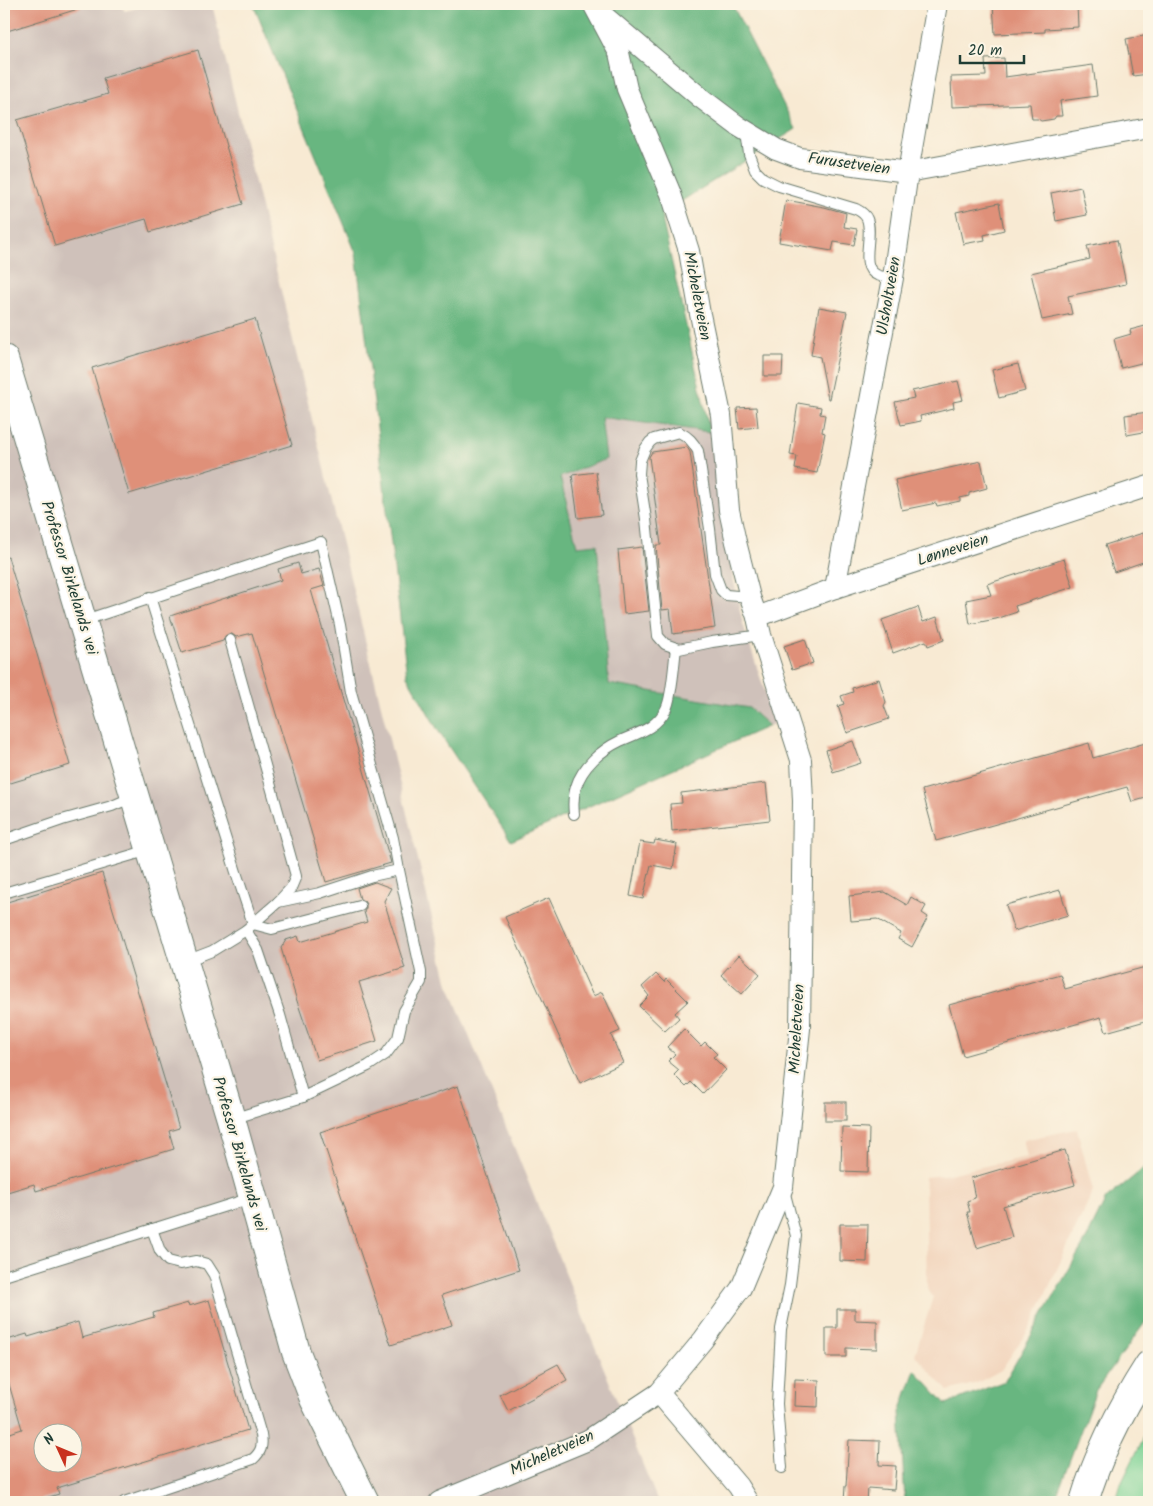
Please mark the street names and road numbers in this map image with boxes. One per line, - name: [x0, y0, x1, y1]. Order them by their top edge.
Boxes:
- street label: Furusetveien: [806, 146, 892, 182]
- street label: Micheletveien: [676, 249, 718, 343]
- street label: Ulsholtveien: [870, 255, 908, 337]
- street label: Professor Birkelands vei: [34, 498, 105, 659]
- street label: Lønneveien: [914, 527, 992, 573]
- street label: Micheletveien: [782, 983, 812, 1075]
- street label: Professor Birkelands vei: [205, 1074, 273, 1235]
- street label: Micheletveien: [506, 1423, 598, 1483]

